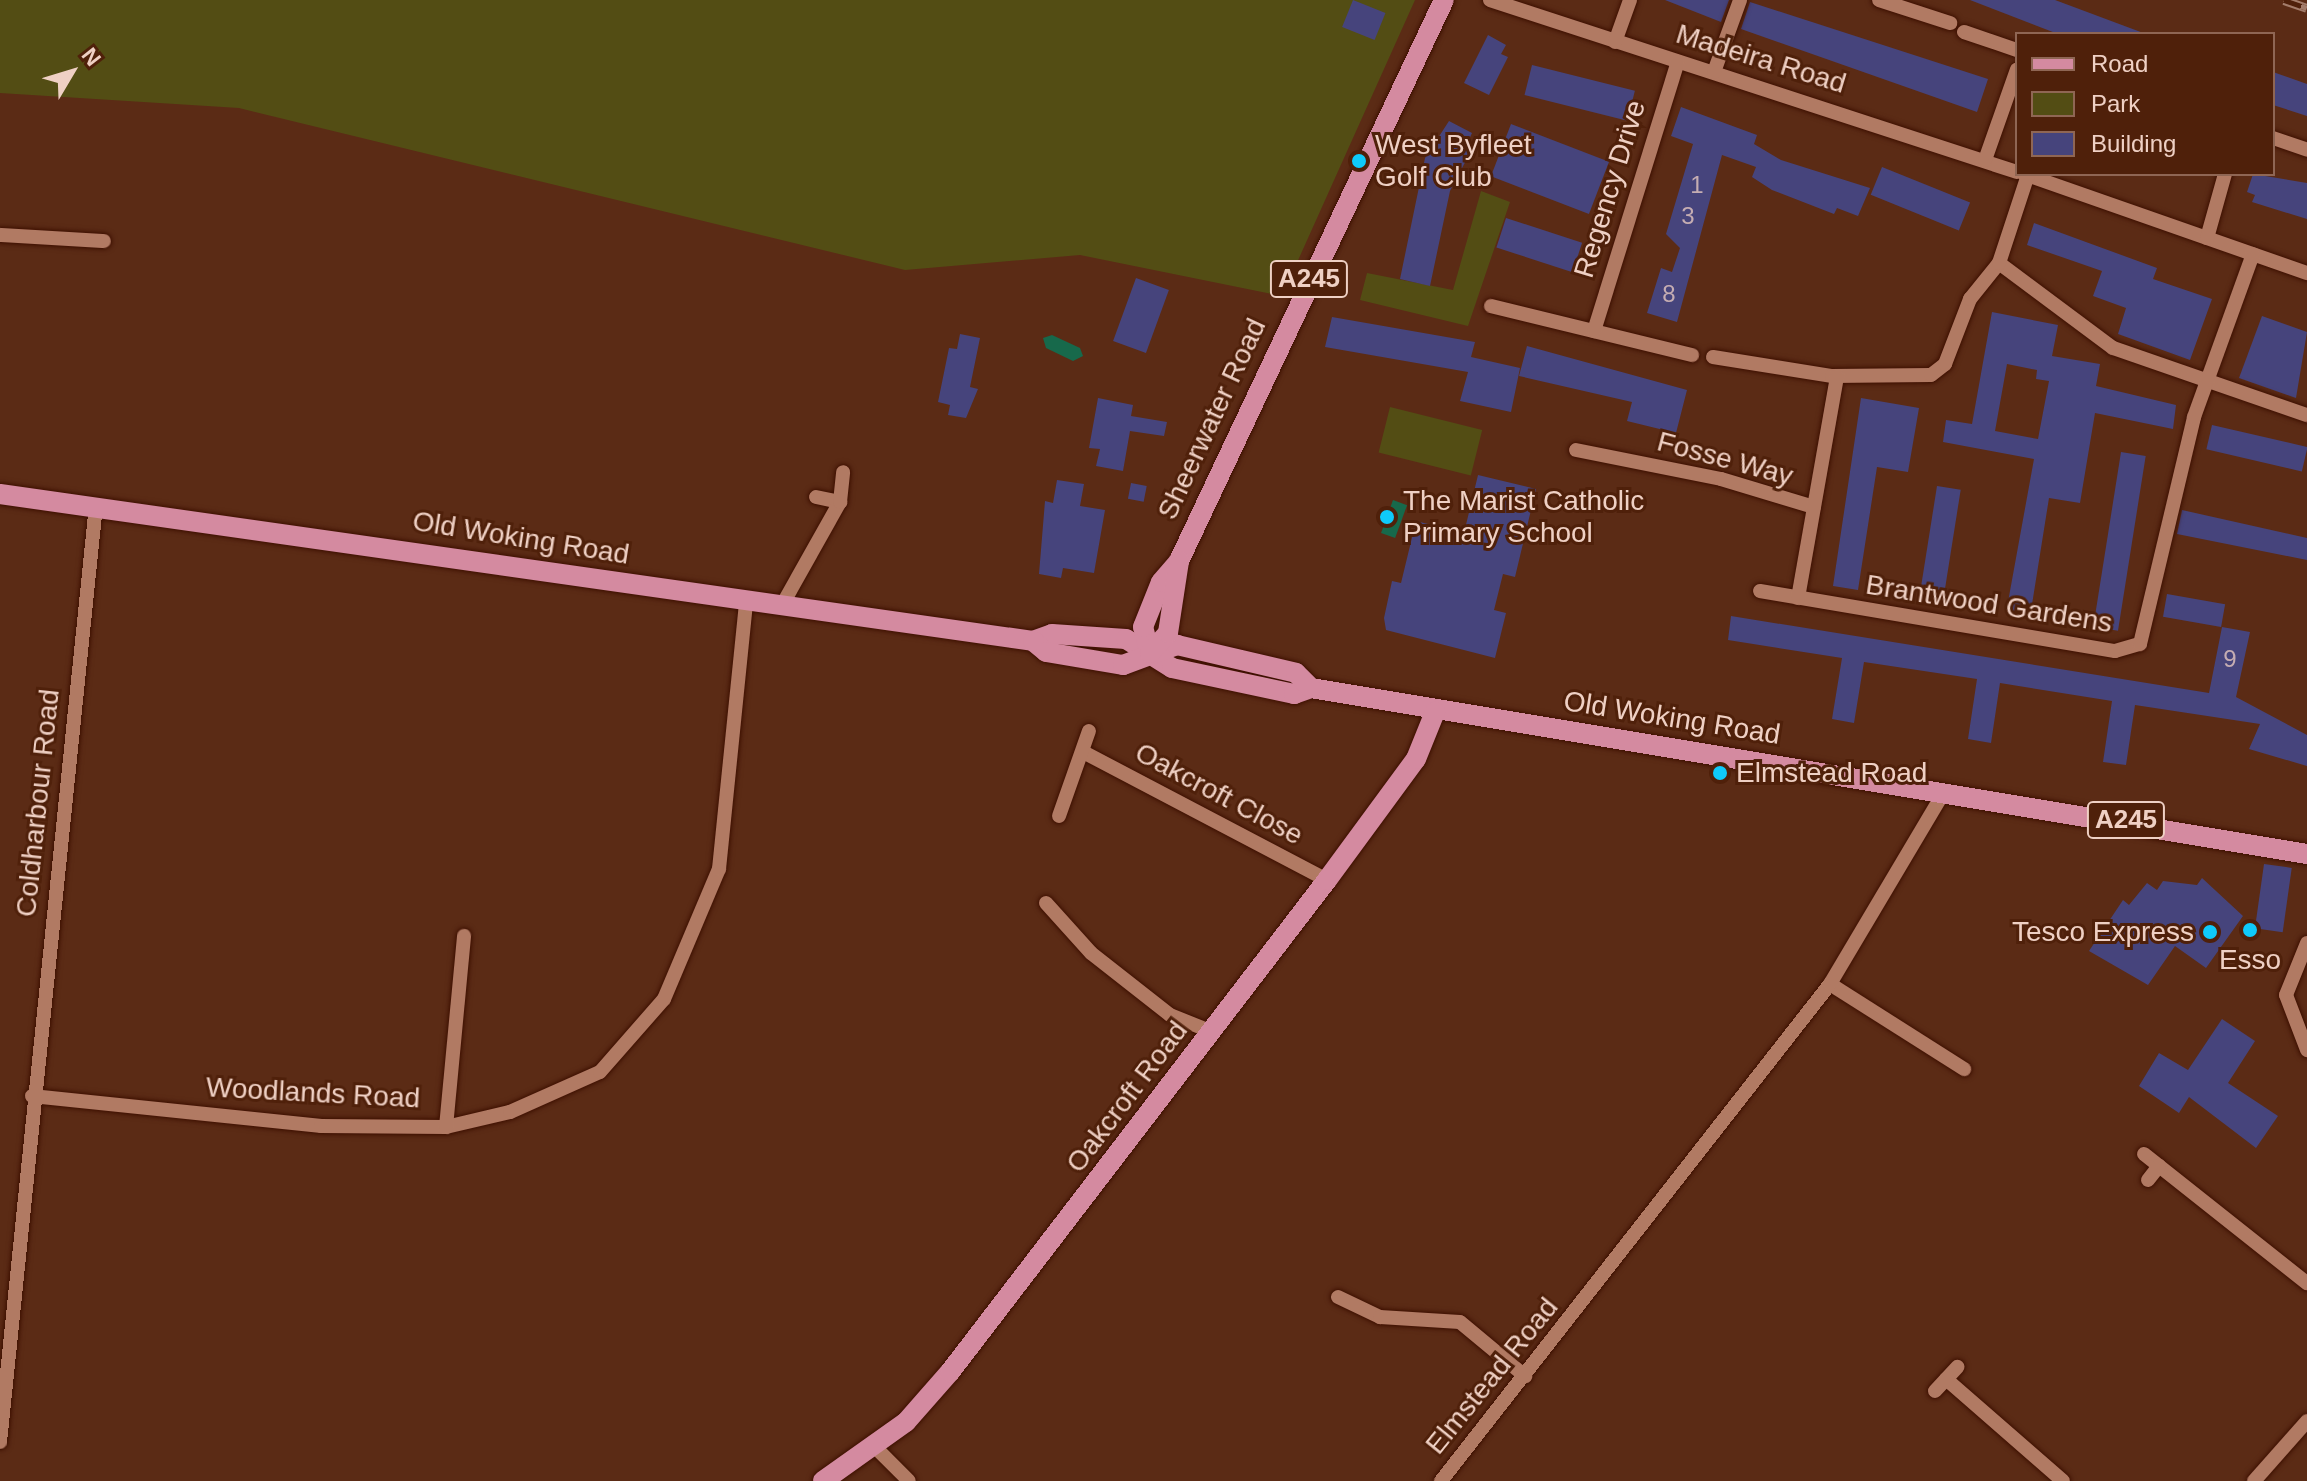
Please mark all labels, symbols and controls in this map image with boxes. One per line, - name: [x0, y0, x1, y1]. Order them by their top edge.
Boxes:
- street label: Madeira Road: [1672, 17, 1850, 101]
- north arrow: [32, 32, 112, 112]
- legend: [2015, 32, 2275, 176]
- text: N: [77, 43, 106, 71]
- text: Road: [2091, 50, 2148, 77]
- text: Park: [2091, 90, 2140, 117]
- street label: Regency Drive: [1567, 96, 1653, 282]
- place label: West Byfleet Golf Club: [1375, 128, 1532, 194]
- text: Building: [2091, 130, 2176, 157]
- marker: West Byfleet Golf Club: [1350, 152, 1368, 170]
- house number: 1: [1690, 171, 1704, 199]
- house number: 3: [1681, 202, 1695, 230]
- road number: A245: [1269, 257, 1349, 301]
- house number: 8: [1662, 280, 1676, 308]
- street label: Sheerwater Road: [1151, 313, 1273, 525]
- street label: Fosse Way: [1654, 425, 1796, 493]
- place label: The Marist Catholic Primary School: [1403, 484, 1644, 550]
- street label: Old Woking Road: [410, 504, 632, 572]
- marker: The Marist Catholic Primary School: [1378, 508, 1396, 526]
- street label: Brantwood Gardens: [1863, 568, 2115, 640]
- house number: 9: [2223, 645, 2237, 673]
- street label: Old Woking Road: [1561, 684, 1783, 752]
- street label: Coldharbour Road: [9, 687, 67, 919]
- street label: Oakcroft Close: [1129, 736, 1309, 852]
- place label: Elmstead Road: [1736, 756, 1927, 790]
- marker: Elmstead Road: [1711, 764, 1729, 782]
- road number: A245: [2086, 798, 2166, 842]
- place label: Tesco Express: [2012, 915, 2194, 949]
- marker: Esso: [2241, 921, 2259, 939]
- marker: Tesco Express: [2201, 923, 2219, 941]
- place label: Esso: [2219, 943, 2281, 977]
- street label: Oakcroft Road: [1059, 1015, 1195, 1179]
- street label: Woodlands Road: [205, 1071, 421, 1115]
- street label: Elmstead Road: [1419, 1291, 1565, 1461]

